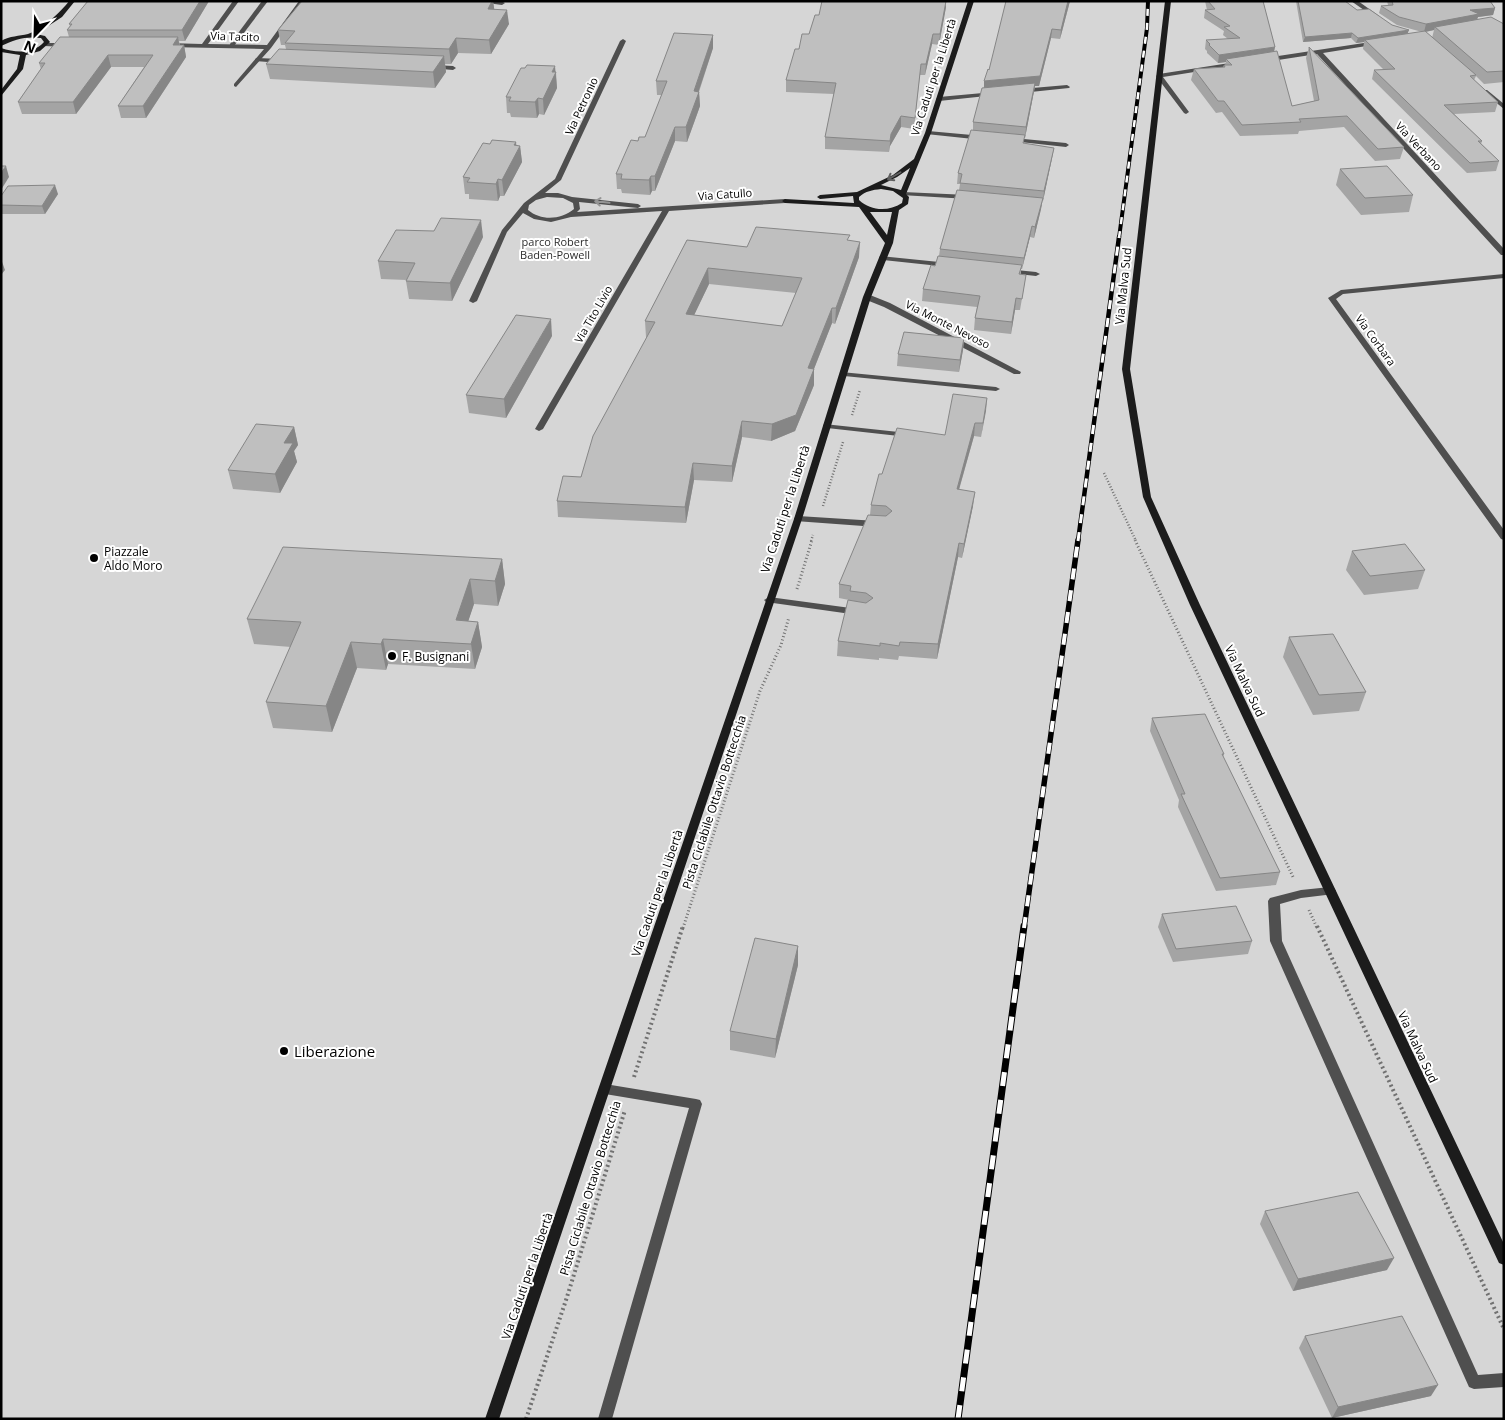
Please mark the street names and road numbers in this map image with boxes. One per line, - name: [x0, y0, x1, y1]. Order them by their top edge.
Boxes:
- street label: Via Caduti per la Libertà: [907, 17, 959, 137]
- street label: Via Tacito: [210, 28, 260, 44]
- street label: Via Petronio: [561, 74, 601, 137]
- street label: Via Verbano: [1392, 118, 1446, 174]
- street label: Via Catullo: [697, 185, 753, 203]
- street label: Via Malva Sud: [1110, 247, 1136, 325]
- street label: Via Tito Livio: [571, 282, 616, 345]
- street label: Via Monte Nevoso: [903, 296, 993, 352]
- street label: Via Corbara: [1352, 311, 1400, 369]
- street label: Via Caduti per la Libertà: [756, 443, 814, 575]
- street label: Via Malva Sud: [1221, 642, 1269, 720]
- street label: Pista Ciclabile Ottavio Bottecchia: [678, 713, 750, 891]
- street label: Via Caduti per la Libertà: [627, 827, 687, 959]
- street label: Via Malva Sud: [1394, 1008, 1442, 1086]
- street label: Pista Ciclabile Ottavio Bottecchia: [555, 1098, 625, 1278]
- street label: Via Caduti per la Libertà: [497, 1210, 557, 1342]

